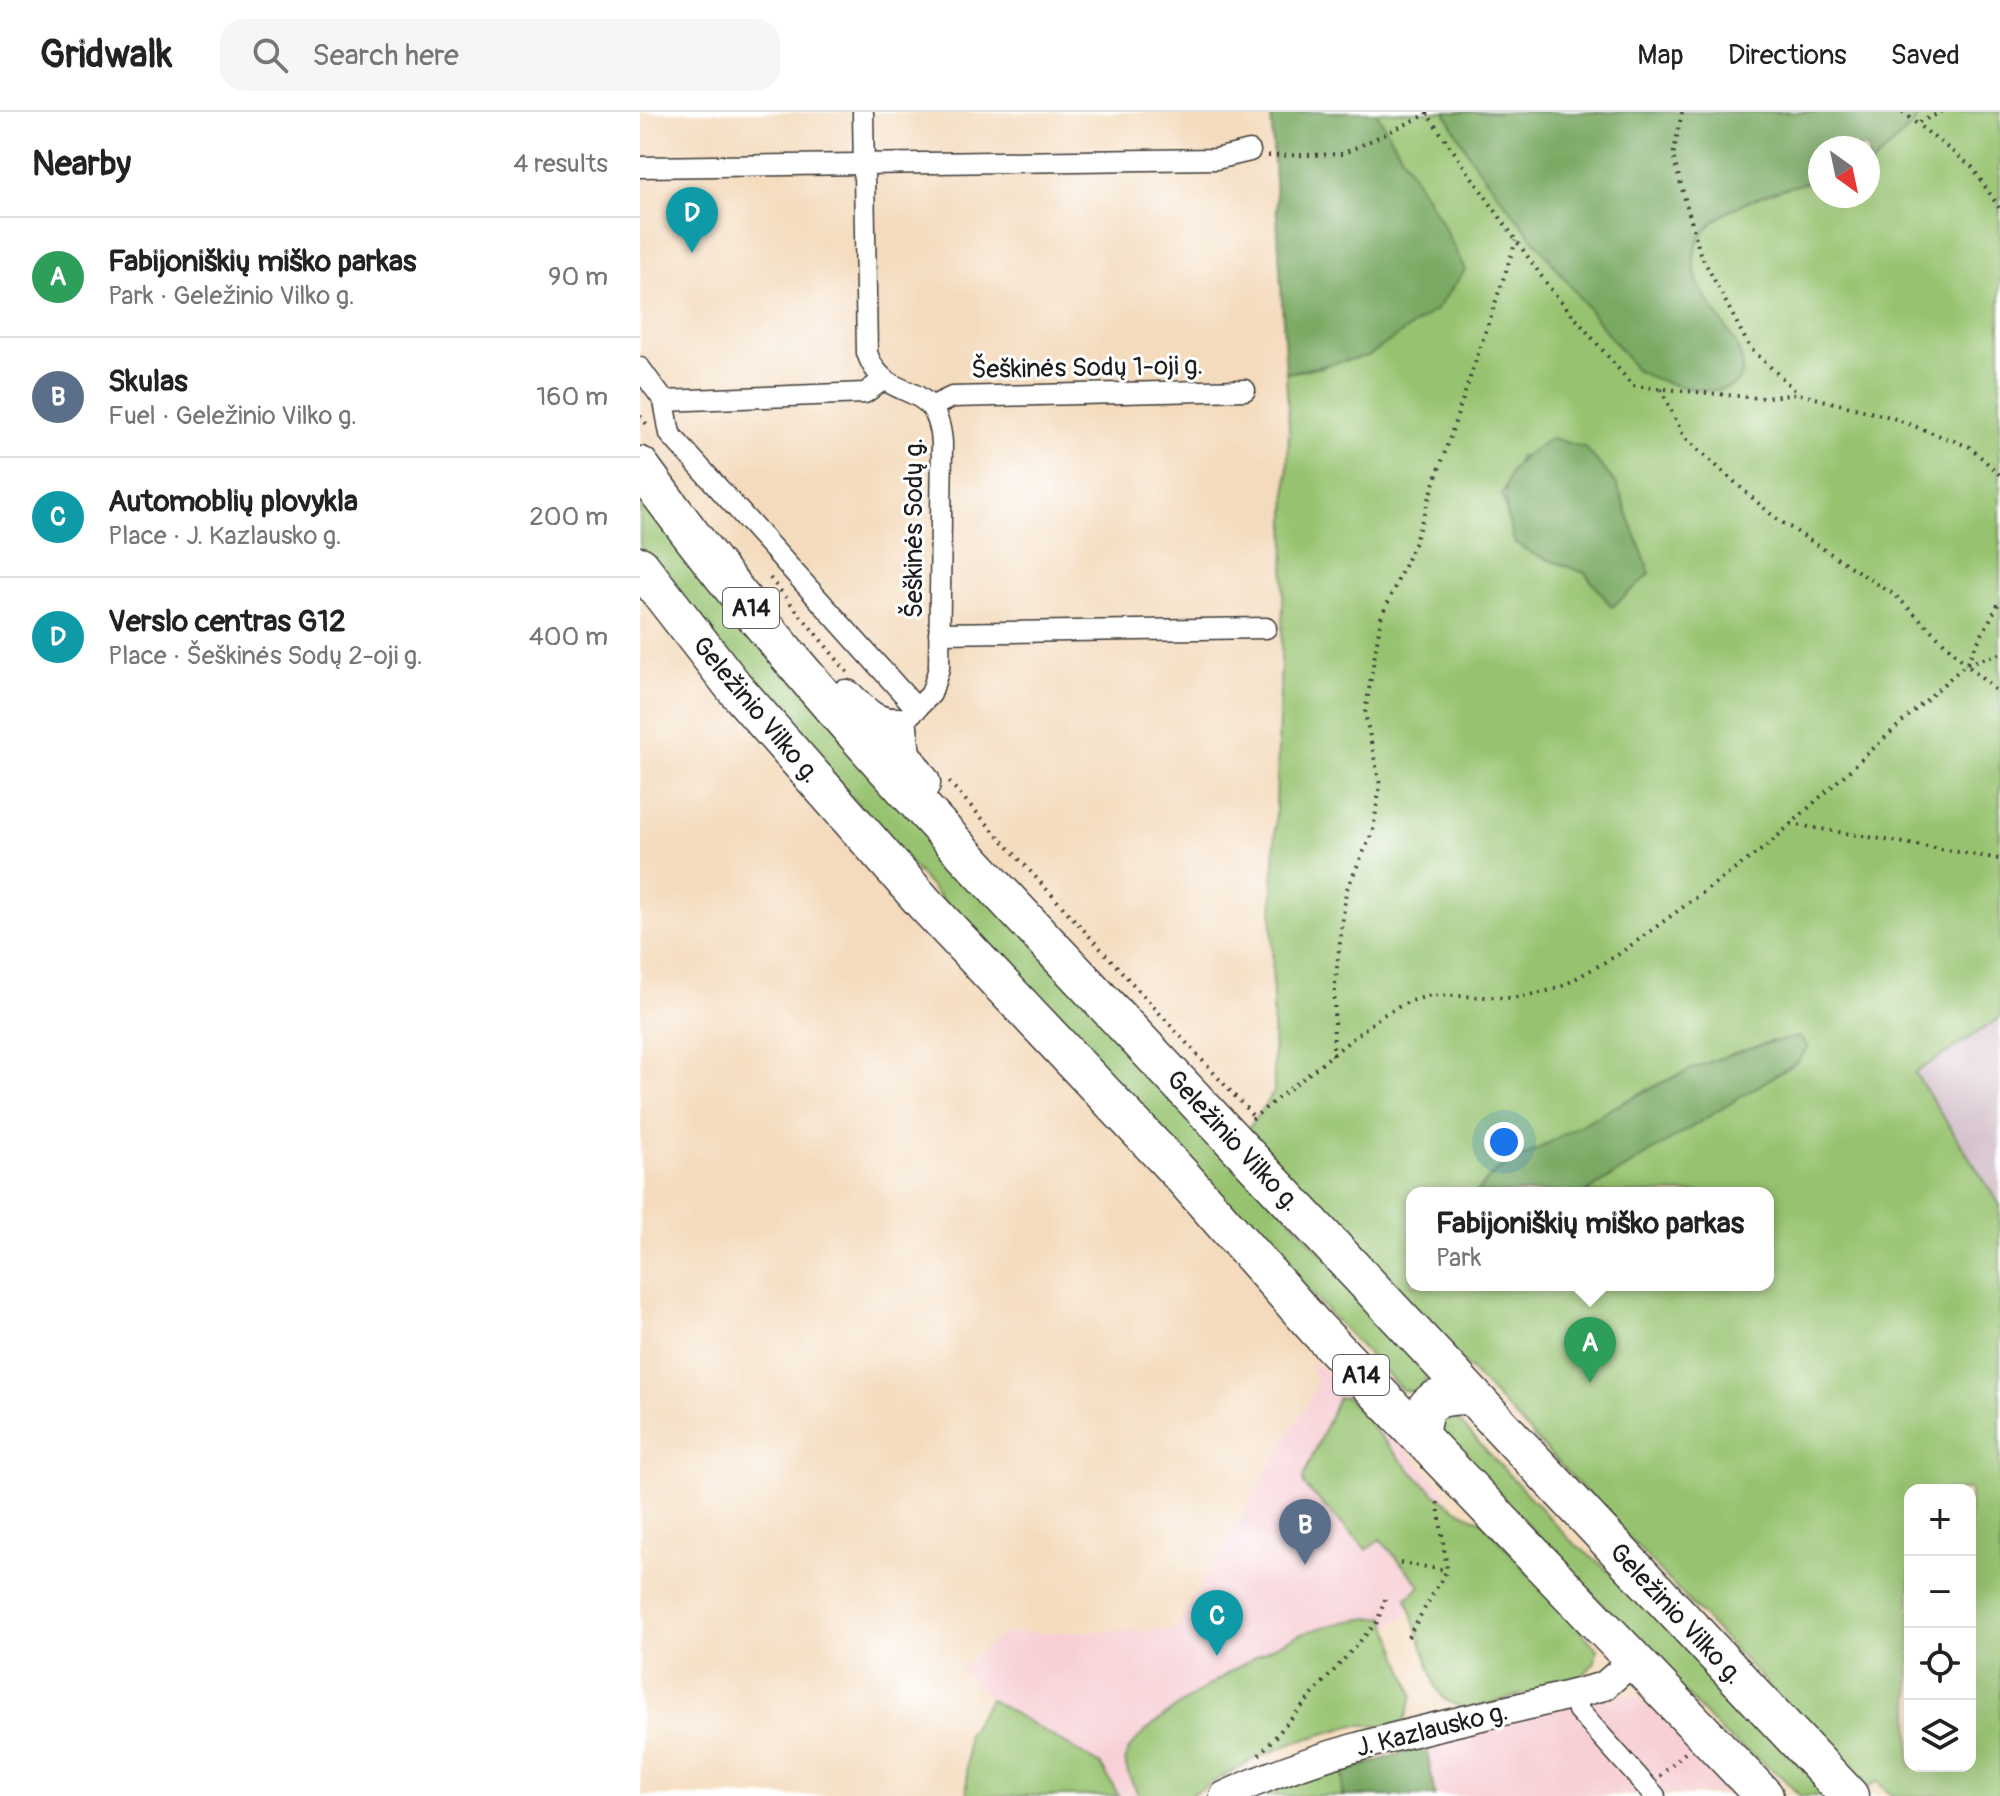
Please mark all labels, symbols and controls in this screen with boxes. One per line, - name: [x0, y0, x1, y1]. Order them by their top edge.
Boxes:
- search box: [220, 19, 780, 91]
- text: Gridwalk: [40, 31, 172, 79]
- icon: search: [248, 33, 292, 77]
- text: Search here: [312, 37, 459, 74]
- text: Map: [1637, 38, 1684, 73]
- text: Directions: [1728, 38, 1847, 73]
- text: Saved: [1891, 38, 1960, 73]
- north arrow: [1808, 136, 1880, 208]
- text: Nearby: [32, 143, 131, 186]
- text: 4 results: [513, 148, 608, 180]
- pin: D: [666, 187, 718, 253]
- text: Fabijoniškių miško parkas: [108, 243, 416, 280]
- text: A: [50, 261, 66, 293]
- text: 90 m: [548, 261, 608, 293]
- text: Park · Geležinio Vilko g.: [108, 280, 355, 312]
- street label: Šeškinės Sodų 1-oji g.: [971, 349, 1203, 386]
- text: Skulas: [108, 363, 188, 400]
- text: B: [51, 381, 65, 413]
- text: 160 m: [536, 381, 608, 413]
- text: Fuel · Geležinio Vilko g.: [108, 400, 357, 432]
- street label: Šeškinės Sodų g.: [897, 438, 930, 618]
- text: Automoblių plovykla: [108, 483, 358, 520]
- text: C: [50, 501, 66, 533]
- text: 200 m: [529, 501, 608, 533]
- text: Place · J. Kazlausko g.: [108, 520, 342, 552]
- road number: A14: [723, 588, 779, 628]
- text: Verslo centras G12: [108, 603, 346, 640]
- text: D: [50, 621, 66, 653]
- text: 400 m: [529, 621, 608, 653]
- street label: Geležinio Vilko g.: [685, 630, 827, 790]
- text: Place · Šeškinės Sodų 2-oji g.: [108, 640, 423, 672]
- street label: Geležinio Vilko g.: [1159, 1064, 1307, 1218]
- your location: [1484, 1122, 1524, 1162]
- popup: [1406, 1187, 1774, 1291]
- text: Fabijoniškių miško parkas: [1436, 1205, 1744, 1242]
- text: Park: [1436, 1242, 1481, 1274]
- pin: A: [1564, 1317, 1616, 1383]
- road number: A14: [1333, 1355, 1389, 1395]
- map controls: [1904, 1484, 1976, 1772]
- button: +: [1904, 1484, 1976, 1556]
- pin: B: [1279, 1499, 1331, 1565]
- street label: Geležinio Vilko g.: [1602, 1537, 1750, 1691]
- button: −: [1904, 1556, 1976, 1628]
- pin: C: [1191, 1590, 1243, 1656]
- button: locate: [1904, 1628, 1976, 1700]
- street label: J. Kazlausko g.: [1353, 1696, 1511, 1764]
- button: layers: [1904, 1700, 1976, 1772]

